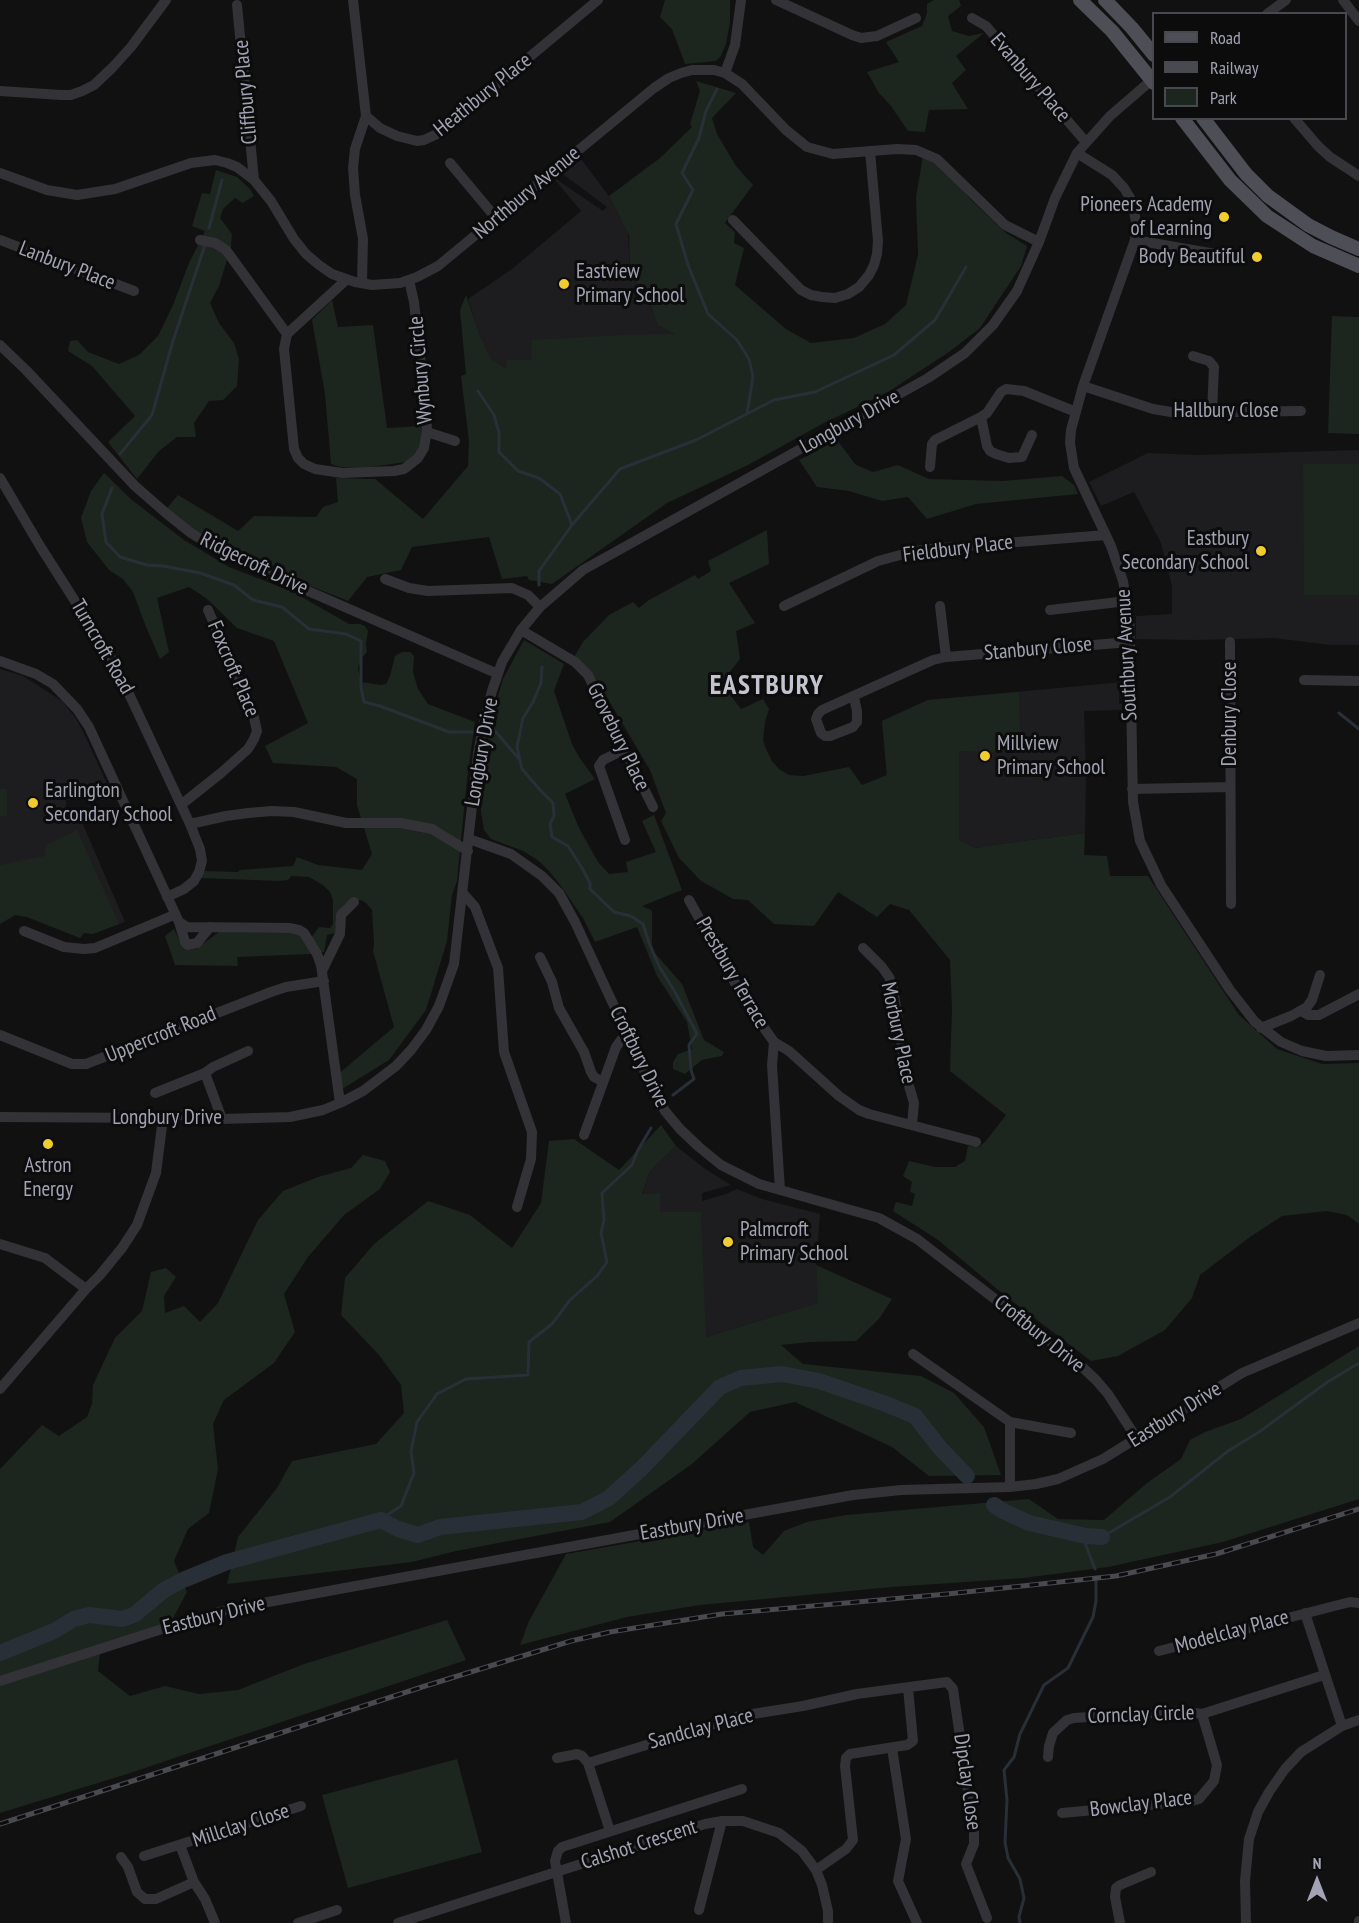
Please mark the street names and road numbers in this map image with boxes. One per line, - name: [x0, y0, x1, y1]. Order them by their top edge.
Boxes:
- street label: Evanbury Place: [985, 28, 1075, 128]
- street label: Cliffbury Place: [229, 39, 263, 145]
- street label: Heathbury Place: [429, 48, 537, 142]
- street label: Northbury Avenue: [469, 141, 585, 245]
- street label: Lanbury Place: [15, 236, 119, 296]
- street label: Wynbury Circle: [404, 315, 438, 425]
- street label: Longbury Drive: [796, 384, 904, 460]
- street label: Hallbury Close: [1173, 398, 1279, 424]
- street label: Ridgecroft Drive: [196, 527, 312, 601]
- street label: Fieldbury Place: [901, 530, 1015, 568]
- street label: Southbury Avenue: [1111, 589, 1143, 721]
- street label: Turncroft Road: [65, 595, 139, 699]
- street label: Foxcroft Place: [202, 617, 264, 721]
- street label: Stanbury Close: [983, 632, 1093, 666]
- street label: Denbury Close: [1217, 662, 1243, 766]
- street label: Grovebury Place: [581, 679, 655, 795]
- street label: Longbury Drive: [460, 696, 504, 808]
- street label: Prestbury Terrace: [690, 913, 774, 1033]
- street label: Morbury Place: [875, 980, 921, 1086]
- street label: Uppercroft Road: [102, 1001, 220, 1069]
- street label: Croftbury Drive: [604, 1002, 674, 1112]
- street label: Longbury Drive: [112, 1105, 222, 1131]
- street label: Croftbury Drive: [989, 1290, 1089, 1378]
- street label: Eastbury Drive: [1124, 1377, 1226, 1453]
- street label: Eastbury Drive: [638, 1503, 746, 1547]
- street label: Eastbury Drive: [160, 1591, 268, 1641]
- street label: Modelclay Place: [1172, 1605, 1292, 1659]
- street label: Cornclay Circle: [1087, 1701, 1195, 1729]
- street label: Sandclay Place: [646, 1703, 756, 1755]
- street label: Dipclay Close: [948, 1732, 986, 1832]
- street label: Bowclay Place: [1089, 1785, 1193, 1823]
- street label: Millclay Close: [189, 1799, 293, 1853]
- street label: Calshot Crescent: [578, 1814, 700, 1876]

